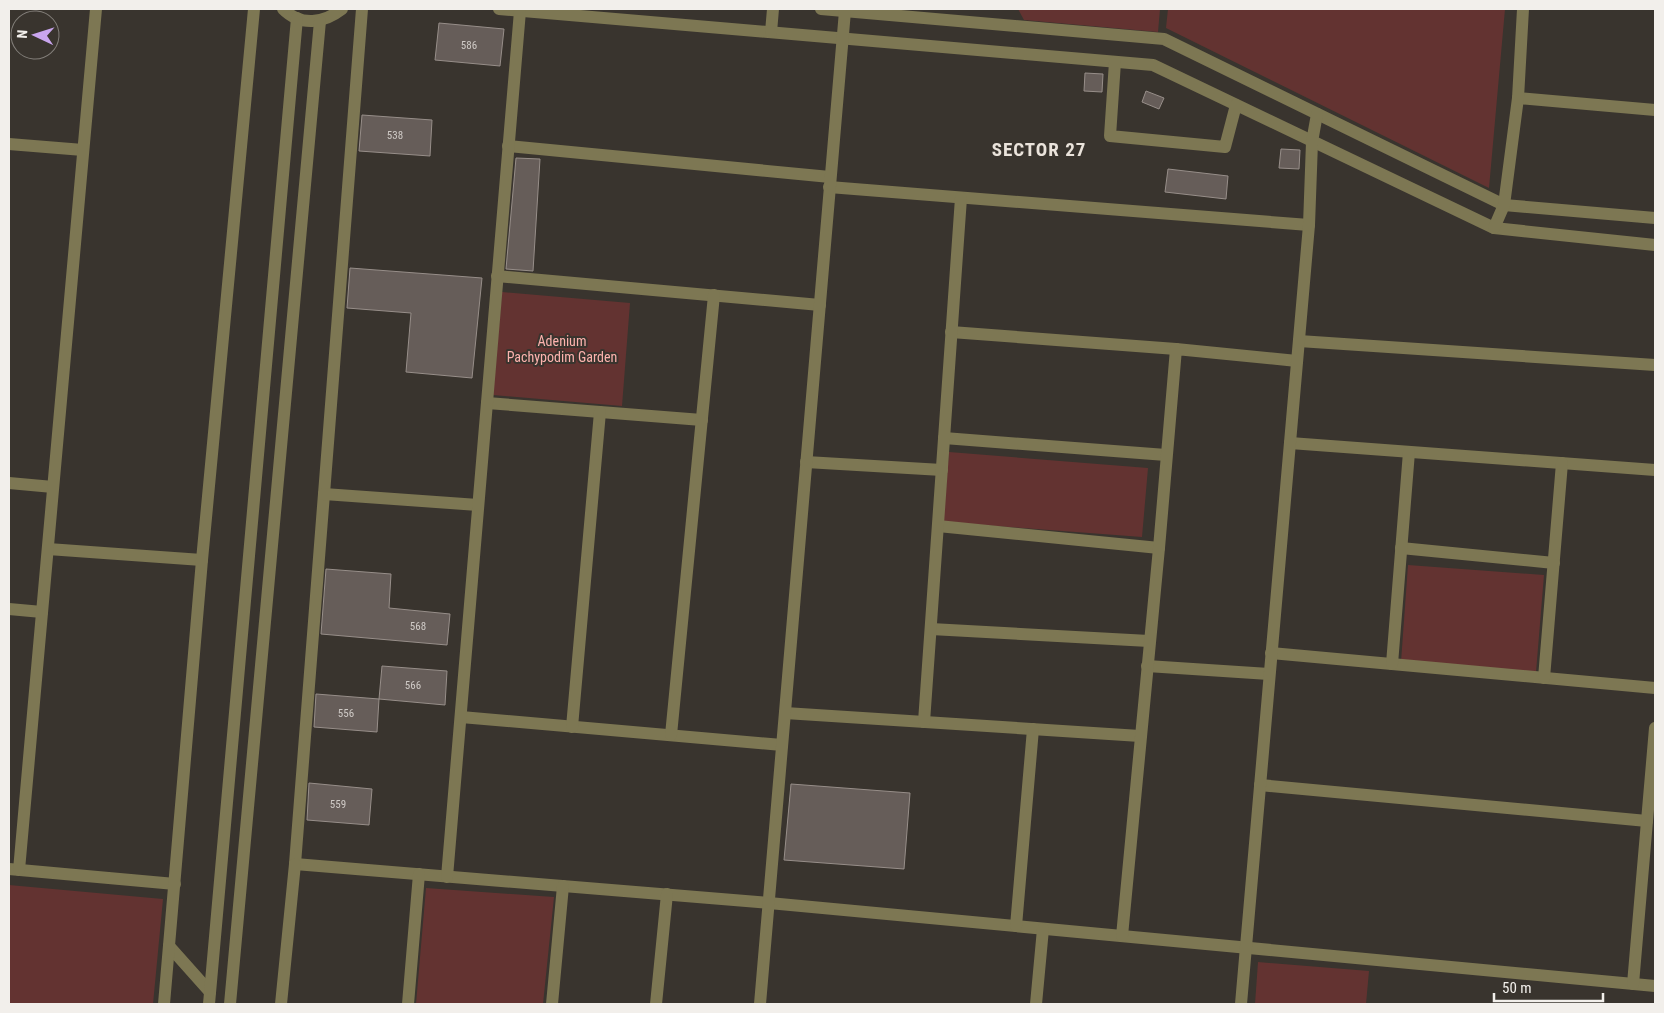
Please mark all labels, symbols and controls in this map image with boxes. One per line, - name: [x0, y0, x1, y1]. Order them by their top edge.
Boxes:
- north arrow: [10, 10, 60, 60]
- text: N: [14, 29, 30, 39]
- house number: 586: [461, 39, 477, 52]
- house number: 538: [387, 129, 403, 142]
- district label: SECTOR 27: [992, 138, 1086, 161]
- park label: Adenium Pachypodim Garden: [507, 333, 617, 365]
- house number: 568: [410, 620, 426, 633]
- house number: 566: [405, 679, 421, 692]
- house number: 556: [338, 707, 354, 720]
- house number: 559: [330, 798, 346, 811]
- scale bar: [1494, 970, 1603, 1002]
- text: 50 m: [1502, 979, 1532, 997]

